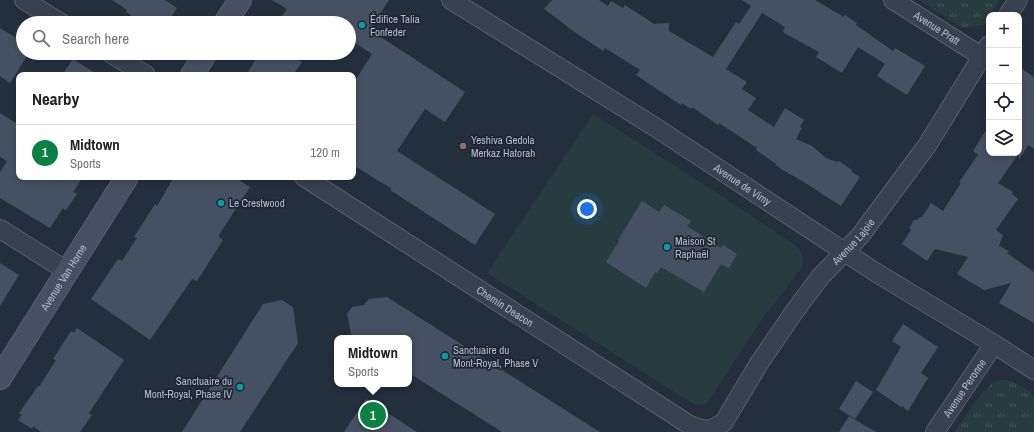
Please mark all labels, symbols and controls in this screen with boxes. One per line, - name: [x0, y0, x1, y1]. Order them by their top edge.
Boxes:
- street label: Avenue Pratt: [910, 7, 963, 48]
- place label: Édifice Talia Fonfeder: [370, 12, 420, 39]
- map controls: [986, 12, 1022, 156]
- button: +: [986, 12, 1022, 48]
- search box: [16, 16, 356, 60]
- marker: Édifice Talia Fonfeder: [357, 20, 367, 30]
- icon: search: [30, 27, 52, 49]
- text: Search here: [62, 28, 129, 49]
- button: −: [986, 48, 1022, 84]
- button: locate: [986, 84, 1022, 120]
- text: Nearby: [32, 87, 79, 110]
- button: layers: [986, 120, 1022, 156]
- place label: Yeshiva Gedola Merkaz Hatorah: [471, 133, 535, 160]
- text: Midtown: [70, 134, 120, 155]
- marker: Yeshiva Gedola Merkaz Hatorah: [458, 141, 468, 151]
- text: 1: [42, 144, 48, 161]
- text: 120 m: [310, 144, 340, 161]
- text: Sports: [70, 155, 101, 172]
- street label: Avenue de Vimy: [710, 160, 774, 209]
- place label: Le Crestwood: [229, 196, 285, 210]
- marker: Le Crestwood: [216, 198, 226, 208]
- your location: [577, 199, 597, 219]
- street label: Avenue Lajoie: [828, 216, 878, 268]
- place label: Maison St Raphaël: [675, 234, 716, 261]
- street label: Avenue Van Horne: [37, 242, 90, 314]
- marker: Maison St Raphaël: [662, 242, 672, 252]
- street label: Chemin Deacon: [474, 283, 536, 330]
- popup: [334, 335, 412, 387]
- text: Midtown: [348, 342, 398, 363]
- place label: Sanctuaire du Mont-Royal, Phase V: [453, 343, 538, 370]
- marker: Sanctuaire du Mont-Royal, Phase V: [440, 351, 450, 361]
- street label: Avenue Peronne: [939, 356, 989, 421]
- text: Sports: [348, 363, 379, 380]
- place label: Sanctuaire du Mont-Royal, Phase IV: [144, 374, 232, 401]
- marker: Sanctuaire du Mont-Royal, Phase IV: [235, 382, 245, 392]
- pin: 1: [360, 400, 386, 430]

